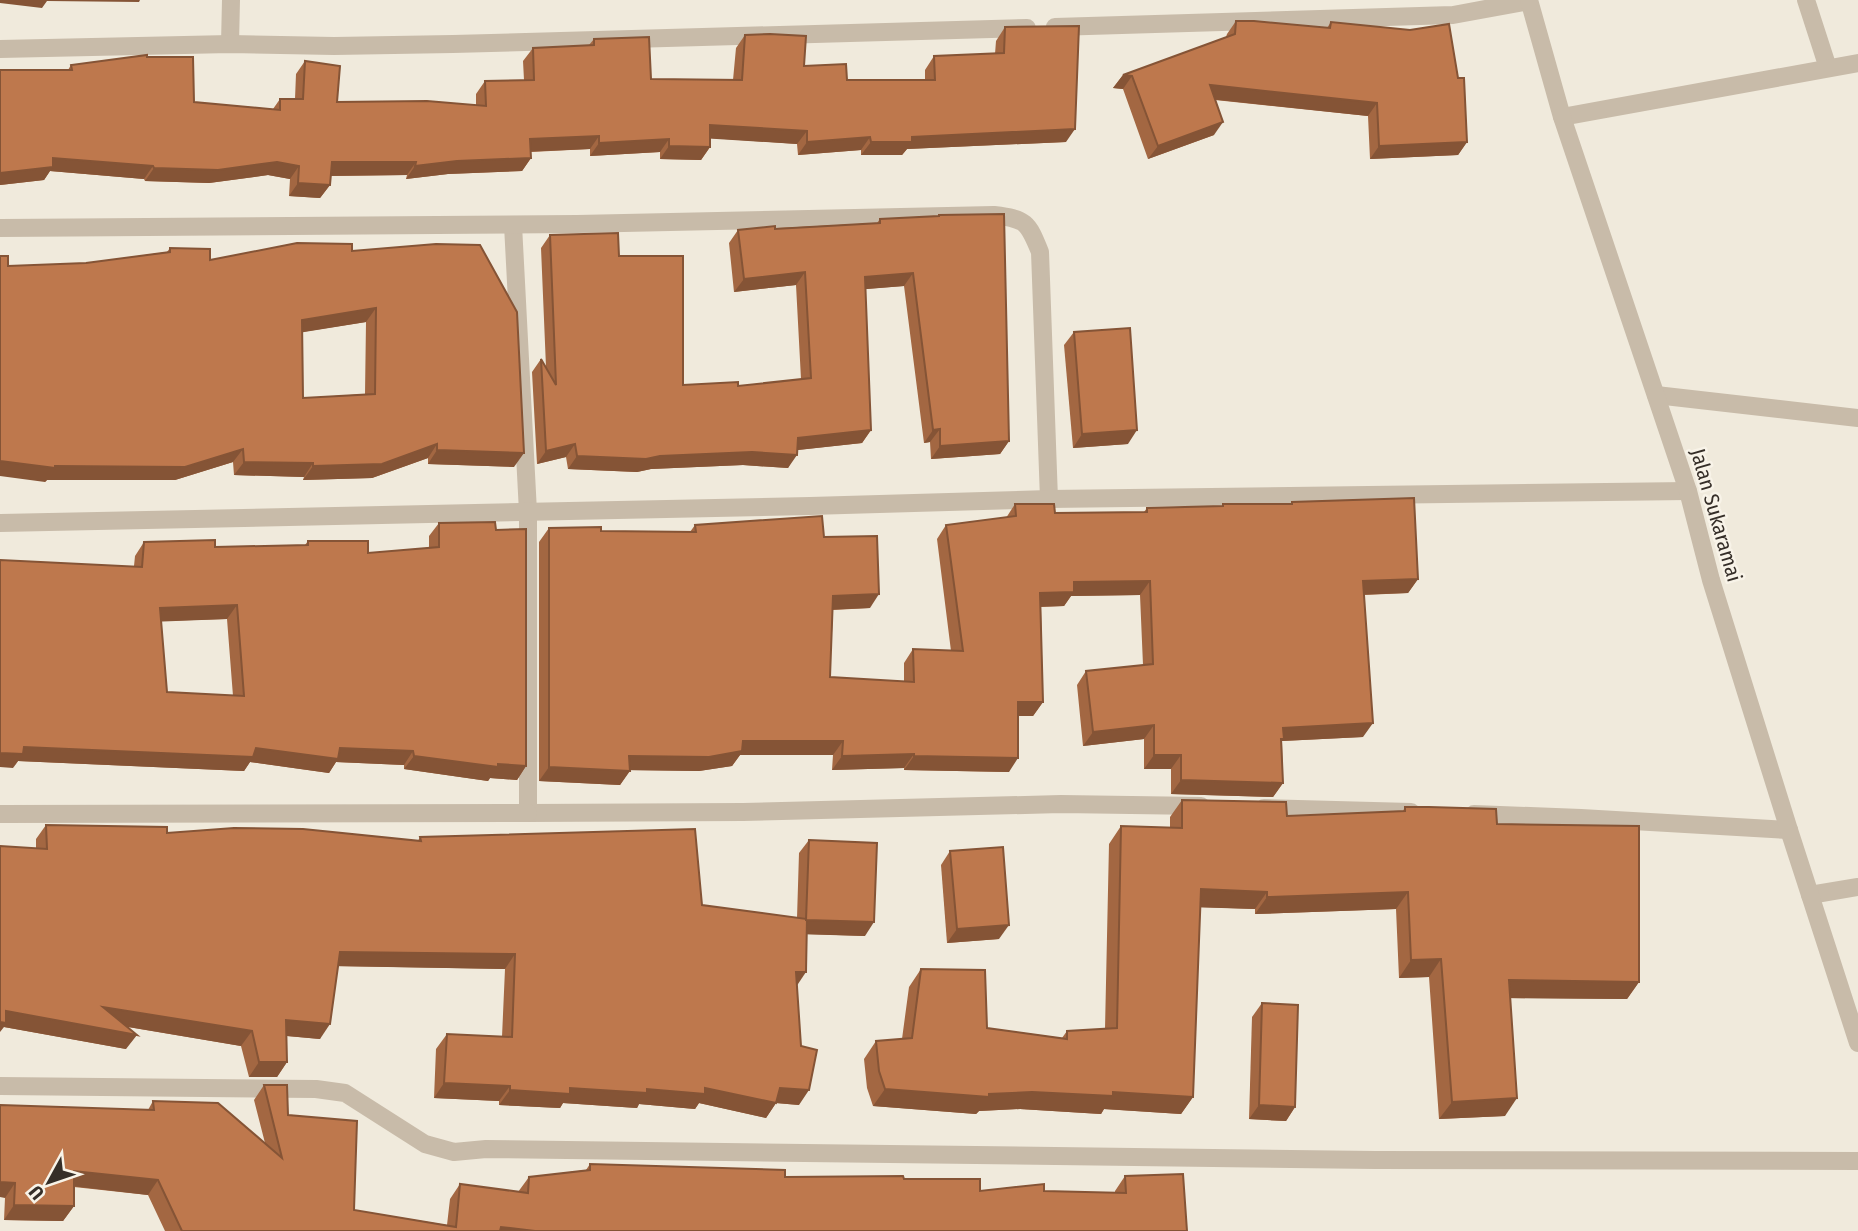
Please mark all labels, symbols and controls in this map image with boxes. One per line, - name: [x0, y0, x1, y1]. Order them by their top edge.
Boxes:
- street label: Jalan Sukaramai: [1685, 445, 1747, 585]
- north arrow: [14, 1147, 84, 1217]
- text: U: [24, 1181, 49, 1204]

